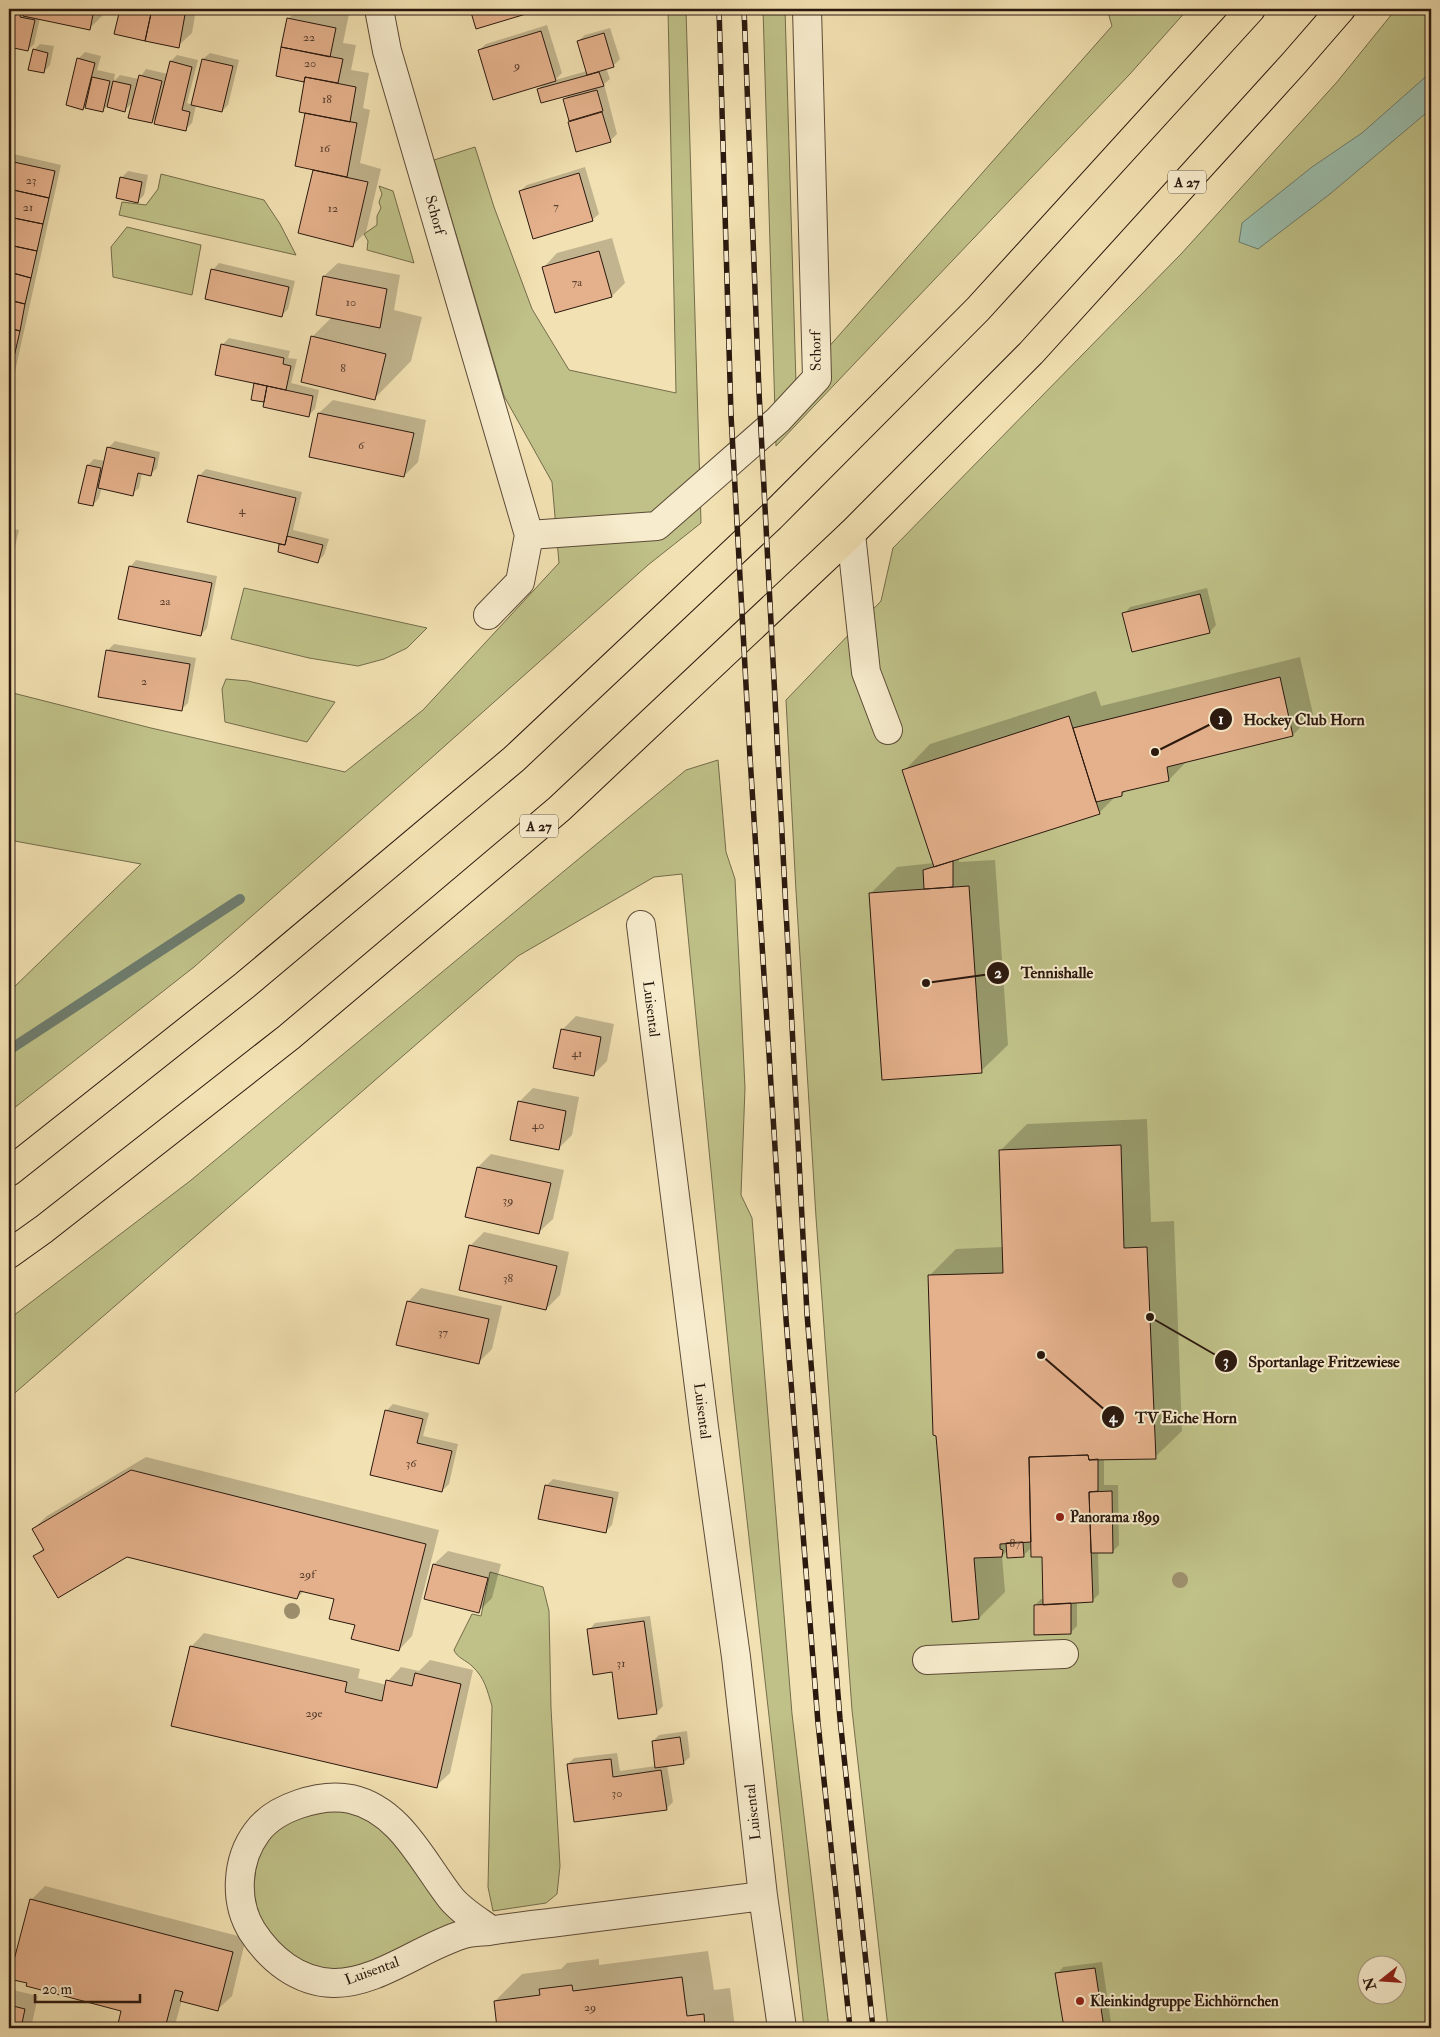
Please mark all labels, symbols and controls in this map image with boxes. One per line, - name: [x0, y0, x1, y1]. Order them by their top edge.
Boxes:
- house number: 22: [303, 30, 315, 45]
- house number: 20: [304, 56, 316, 71]
- house number: 9: [513, 58, 520, 73]
- house number: 18: [322, 92, 332, 107]
- house number: 16: [320, 141, 331, 156]
- road number: A 27: [1168, 170, 1206, 193]
- house number: 23: [26, 173, 36, 188]
- street label: Schorf: [420, 193, 450, 239]
- house number: 7: [553, 199, 559, 214]
- house number: 21: [23, 200, 33, 215]
- house number: 12: [328, 201, 338, 216]
- house number: 7a: [572, 275, 583, 290]
- house number: 10: [346, 295, 356, 310]
- street label: Schorf: [806, 329, 826, 371]
- house number: 8: [340, 361, 346, 376]
- house number: 6: [358, 438, 365, 453]
- house number: 4: [239, 503, 246, 518]
- house number: 2a: [159, 594, 172, 609]
- house number: 2: [141, 674, 147, 689]
- callout: Hockey Club Horn: [1209, 704, 1375, 735]
- text: 1: [1218, 710, 1224, 729]
- text: Hockey Club Horn: [1243, 710, 1366, 731]
- road number: A 27: [520, 814, 558, 838]
- callout: Tennishalle: [986, 957, 1103, 988]
- text: Tennishalle: [1020, 963, 1094, 983]
- text: 2: [994, 964, 1002, 983]
- street label: Luisental: [638, 980, 664, 1038]
- house number: 41: [572, 1046, 582, 1061]
- house number: 40: [532, 1118, 544, 1133]
- house number: 39: [503, 1193, 513, 1208]
- house number: 38: [503, 1271, 513, 1286]
- house number: 37: [438, 1325, 449, 1340]
- callout: Sportanlage Fritzewiese: [1213, 1345, 1410, 1376]
- text: 3: [1223, 1352, 1229, 1371]
- text: Sportanlage Fritzewiese: [1248, 1352, 1400, 1373]
- street label: Luisental: [689, 1382, 715, 1440]
- callout: TV Eiche Horn: [1100, 1402, 1247, 1433]
- text: 4: [1108, 1408, 1118, 1427]
- text: TV Eiche Horn: [1134, 1408, 1238, 1428]
- house number: 36: [406, 1456, 417, 1471]
- place label: Panorama 1899: [1070, 1508, 1160, 1527]
- marker: Panorama 1899: [1054, 1511, 1066, 1523]
- house number: 87: [1009, 1536, 1021, 1551]
- house number: 29f: [299, 1567, 317, 1582]
- house number: 31: [617, 1656, 625, 1671]
- house number: 29e: [305, 1706, 323, 1721]
- street label: Luisental: [741, 1783, 765, 1841]
- house number: 30: [612, 1786, 622, 1801]
- street label: Luisental: [342, 1952, 402, 1990]
- north arrow: [1358, 1954, 1408, 2004]
- scale bar: [35, 1972, 140, 2004]
- text: N: [1360, 1975, 1380, 1993]
- text: 20 m: [42, 1980, 72, 1999]
- place label: Kleinkindgruppe Eichhörnchen: [1090, 1992, 1279, 2012]
- marker: Kleinkindgruppe Eichhörnchen: [1074, 1995, 1086, 2007]
- house number: 29: [584, 2000, 596, 2015]

